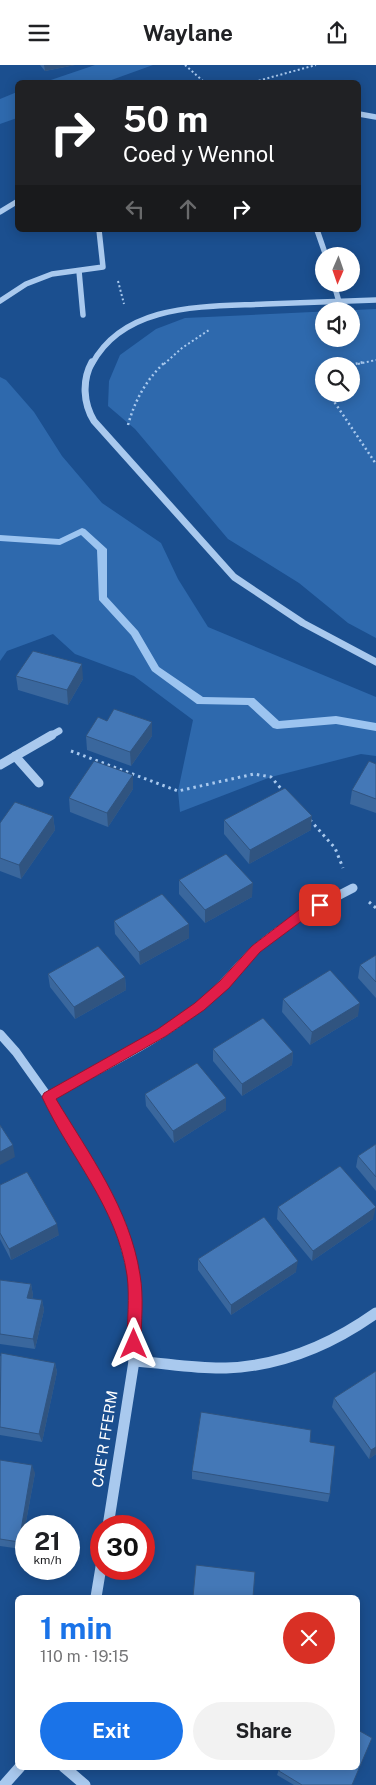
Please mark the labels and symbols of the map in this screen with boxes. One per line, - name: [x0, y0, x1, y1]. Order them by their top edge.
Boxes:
- north arrow: [315, 247, 360, 293]
- pin: [299, 884, 341, 926]
- position arrow: [107, 1317, 159, 1369]
- street label: CAE'R FFERM: [88, 1389, 121, 1489]
- speed limit sign: 30: [90, 1515, 155, 1580]

